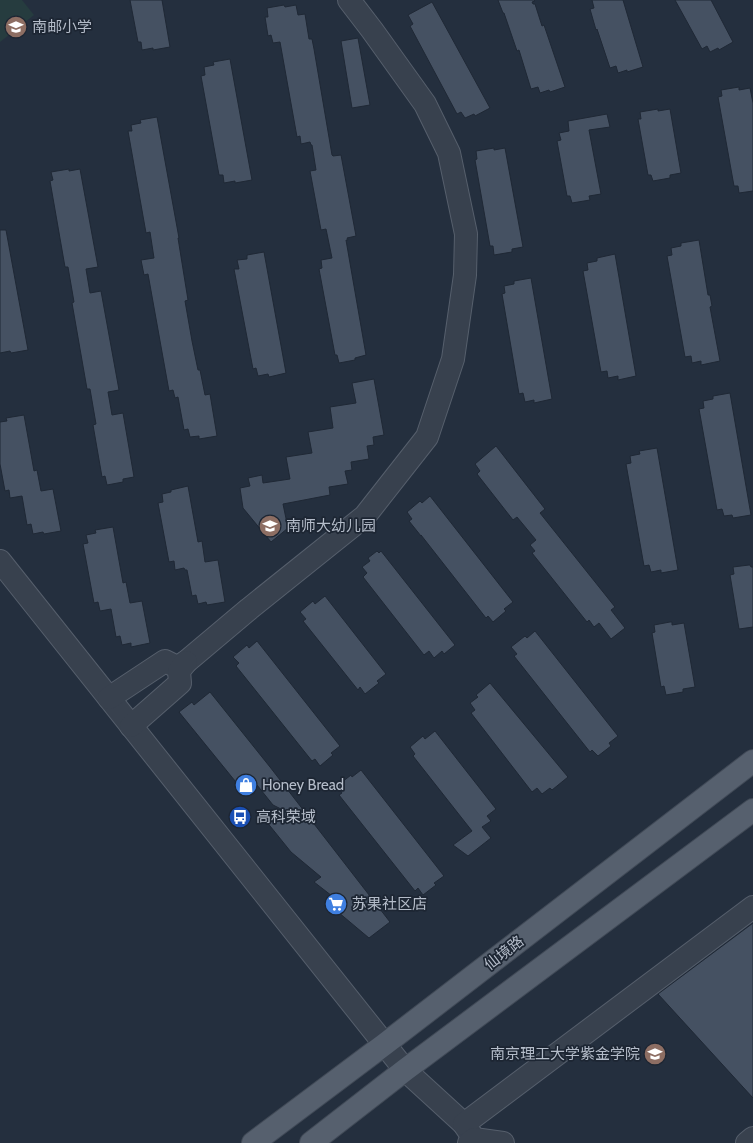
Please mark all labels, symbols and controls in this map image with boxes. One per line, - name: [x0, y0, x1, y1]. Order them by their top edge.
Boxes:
- school or university icon: 南邮小学: [3, 14, 29, 40]
- place label: 南邮小学: [32, 18, 92, 36]
- school or university icon: 南师大幼儿园: [257, 513, 283, 539]
- place label: 南师大幼儿园: [286, 517, 376, 535]
- shop icon: Honey Bread: [233, 772, 259, 798]
- place label: Honey Bread: [262, 776, 344, 794]
- bus stop icon: 高科荣域: [227, 804, 253, 830]
- place label: 高科荣域: [256, 808, 316, 826]
- supermarket icon: 苏果社区店: [323, 891, 349, 917]
- place label: 苏果社区店: [352, 895, 427, 913]
- street label: 仙境路: [481, 932, 527, 974]
- school or university icon: 南京理工大学紫金学院: [642, 1041, 668, 1067]
- place label: 南京理工大学紫金学院: [490, 1045, 640, 1063]

